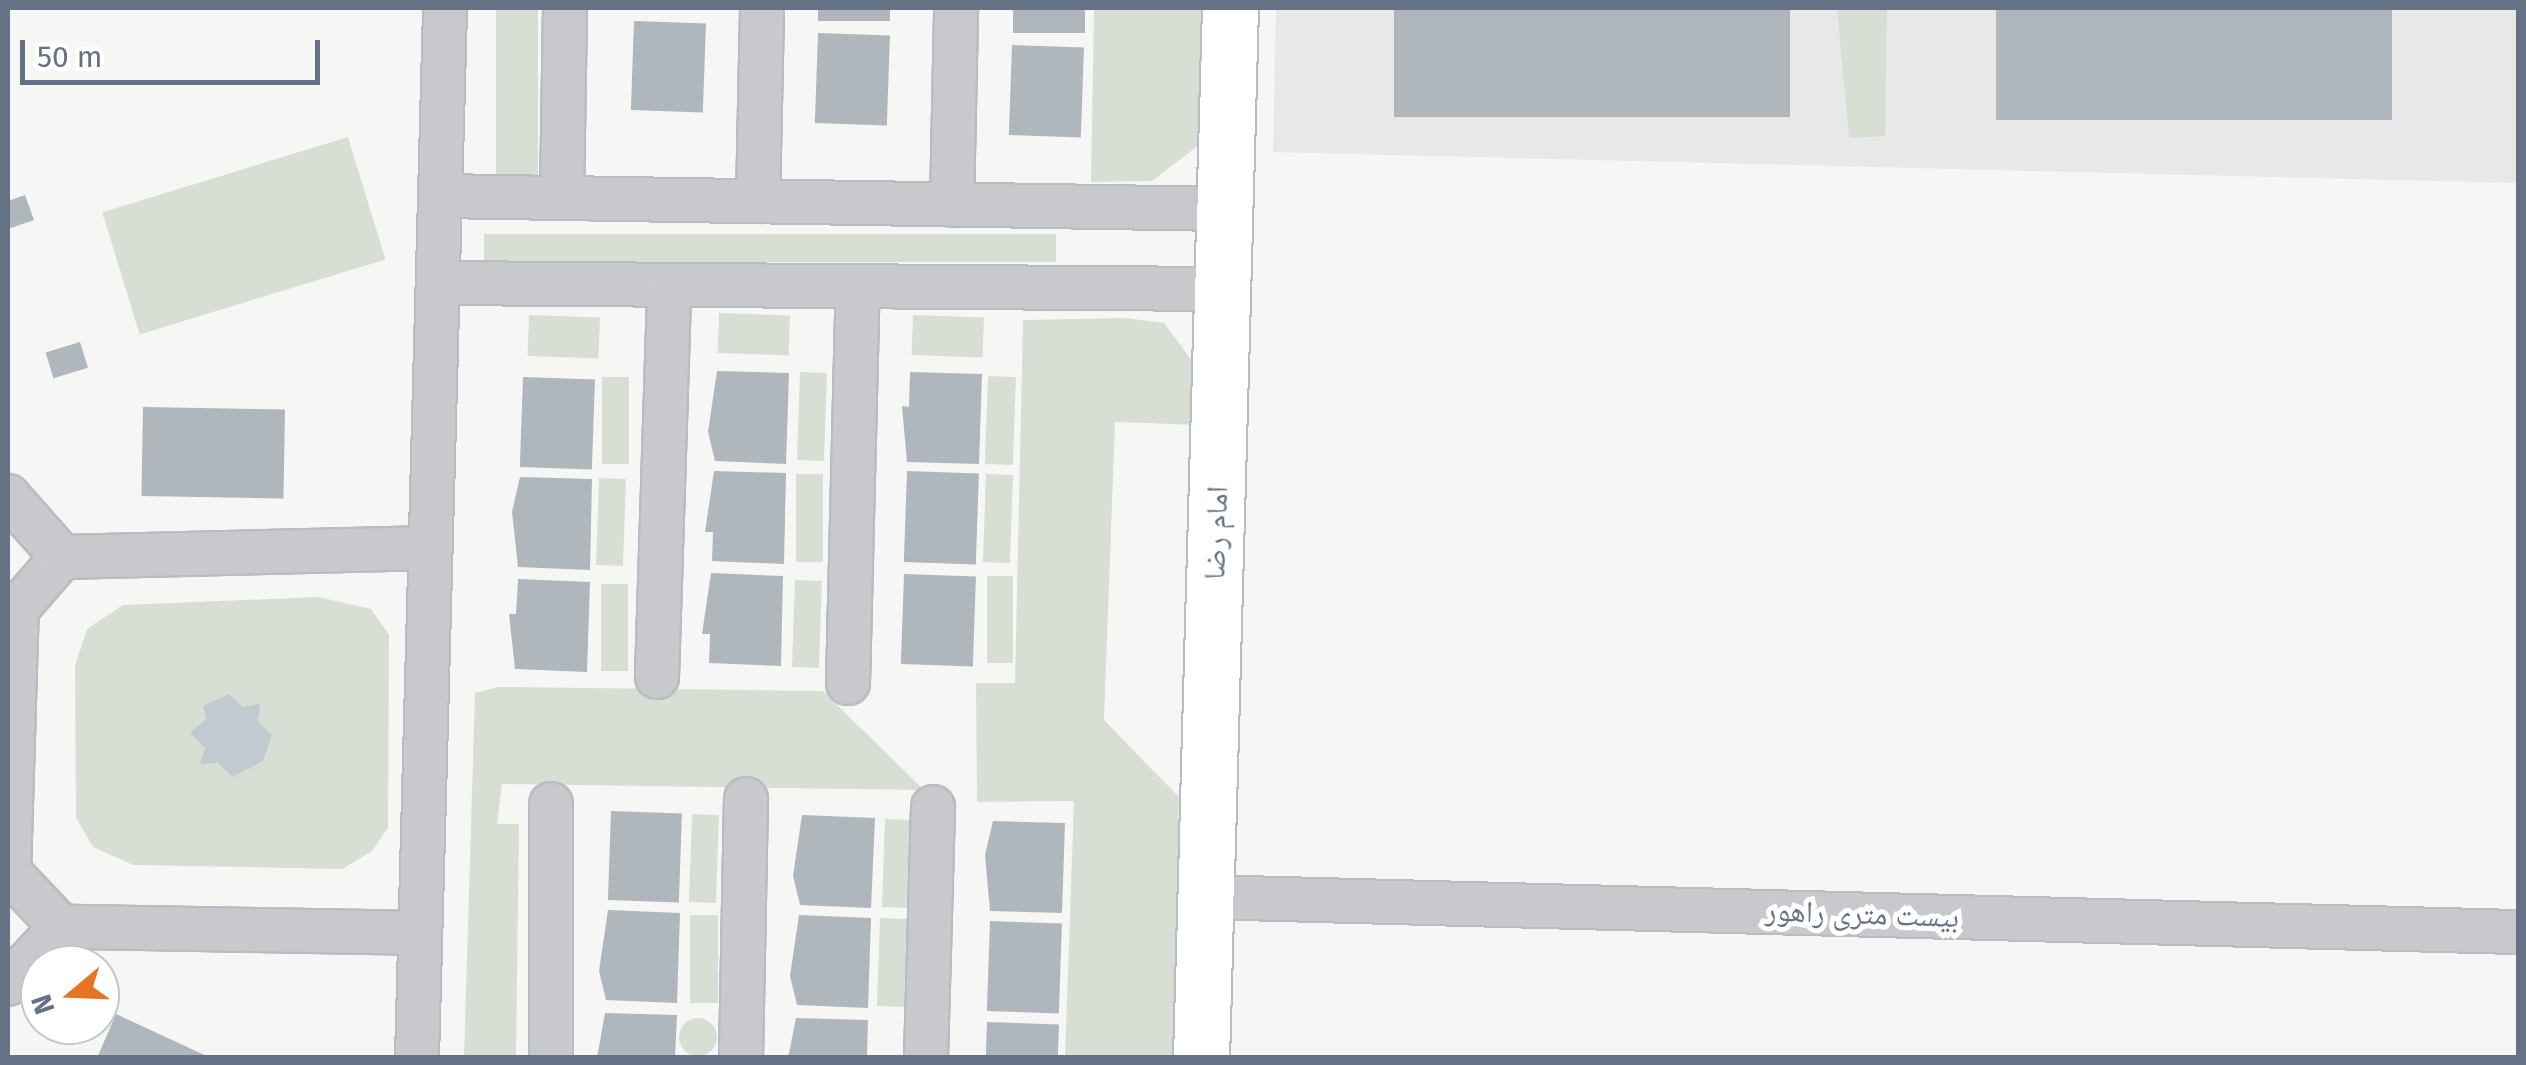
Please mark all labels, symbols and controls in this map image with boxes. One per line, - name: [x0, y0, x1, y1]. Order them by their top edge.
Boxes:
- scale bar: [25, 20, 325, 82]
- text: 50 m: [37, 39, 102, 75]
- street label: امام رضا: [1196, 486, 1236, 580]
- street label: بیست متری راهور: [1764, 893, 1960, 935]
- north arrow: [20, 945, 120, 1045]
- text: N: [24, 990, 62, 1018]

